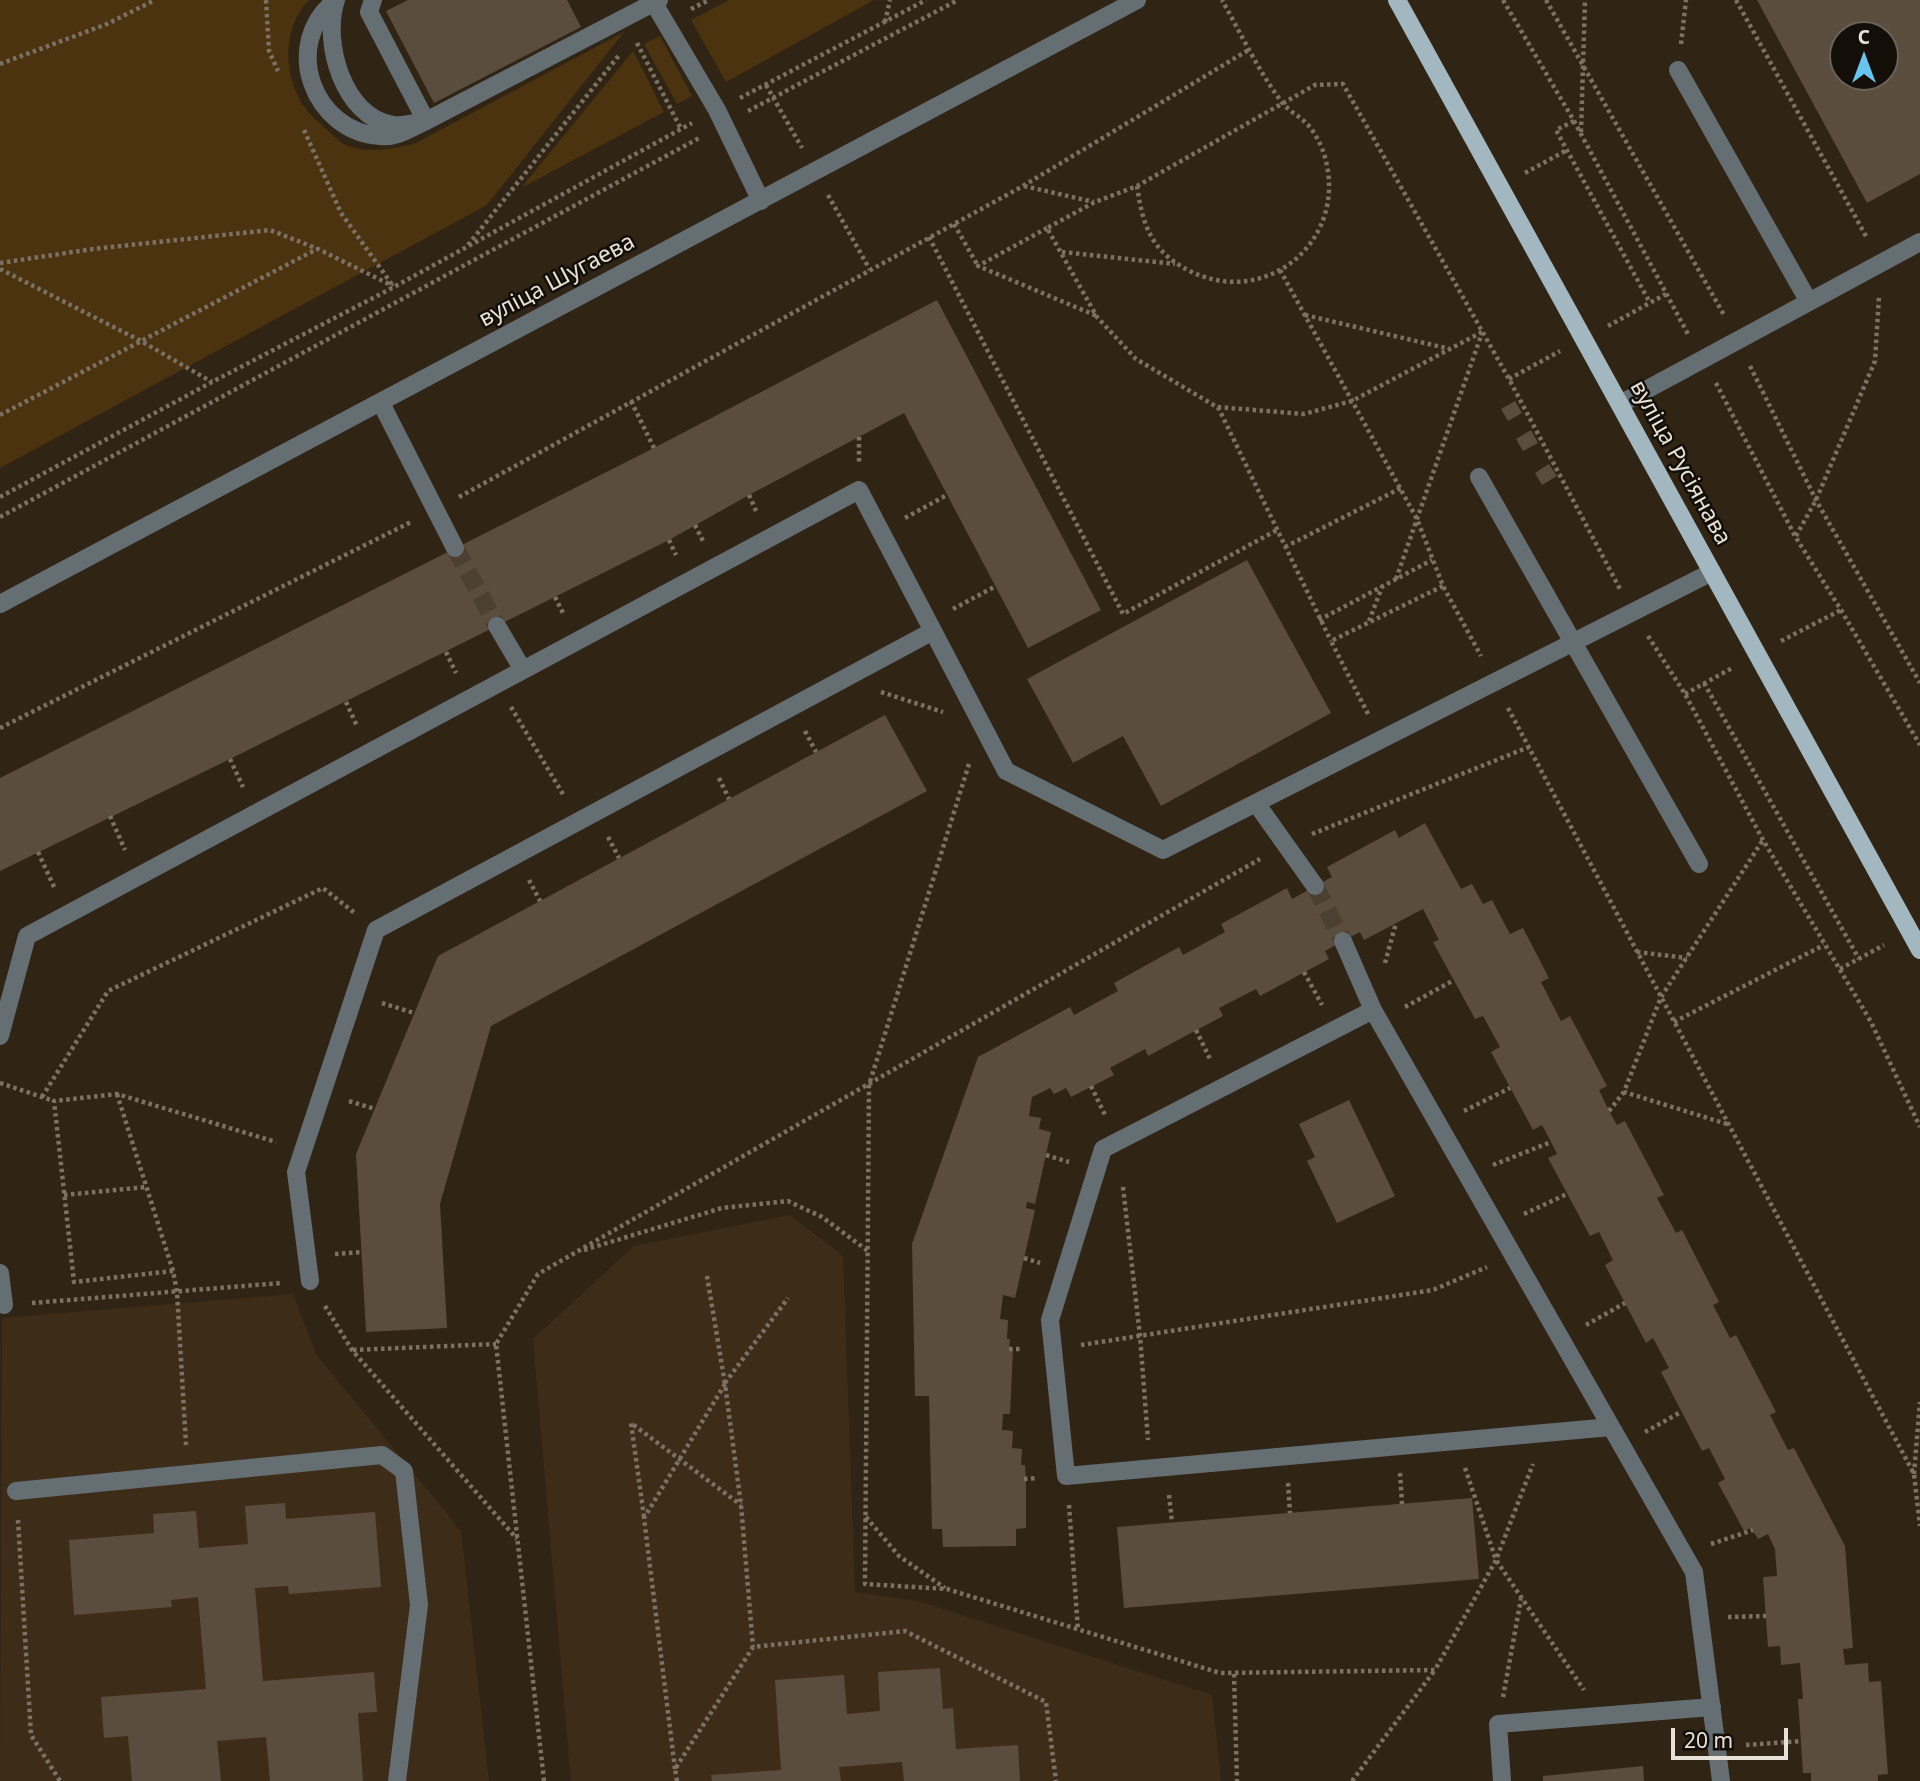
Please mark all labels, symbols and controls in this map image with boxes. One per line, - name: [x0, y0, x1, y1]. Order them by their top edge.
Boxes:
- north arrow: [1829, 21, 1899, 91]
- text: С: [1858, 24, 1870, 50]
- street label: вуліца Шугаева: [474, 228, 640, 334]
- street label: вуліца Русіянава: [1623, 376, 1737, 550]
- scale bar: [1675, 1714, 1792, 1758]
- text: 20 m: [1684, 1726, 1733, 1754]

